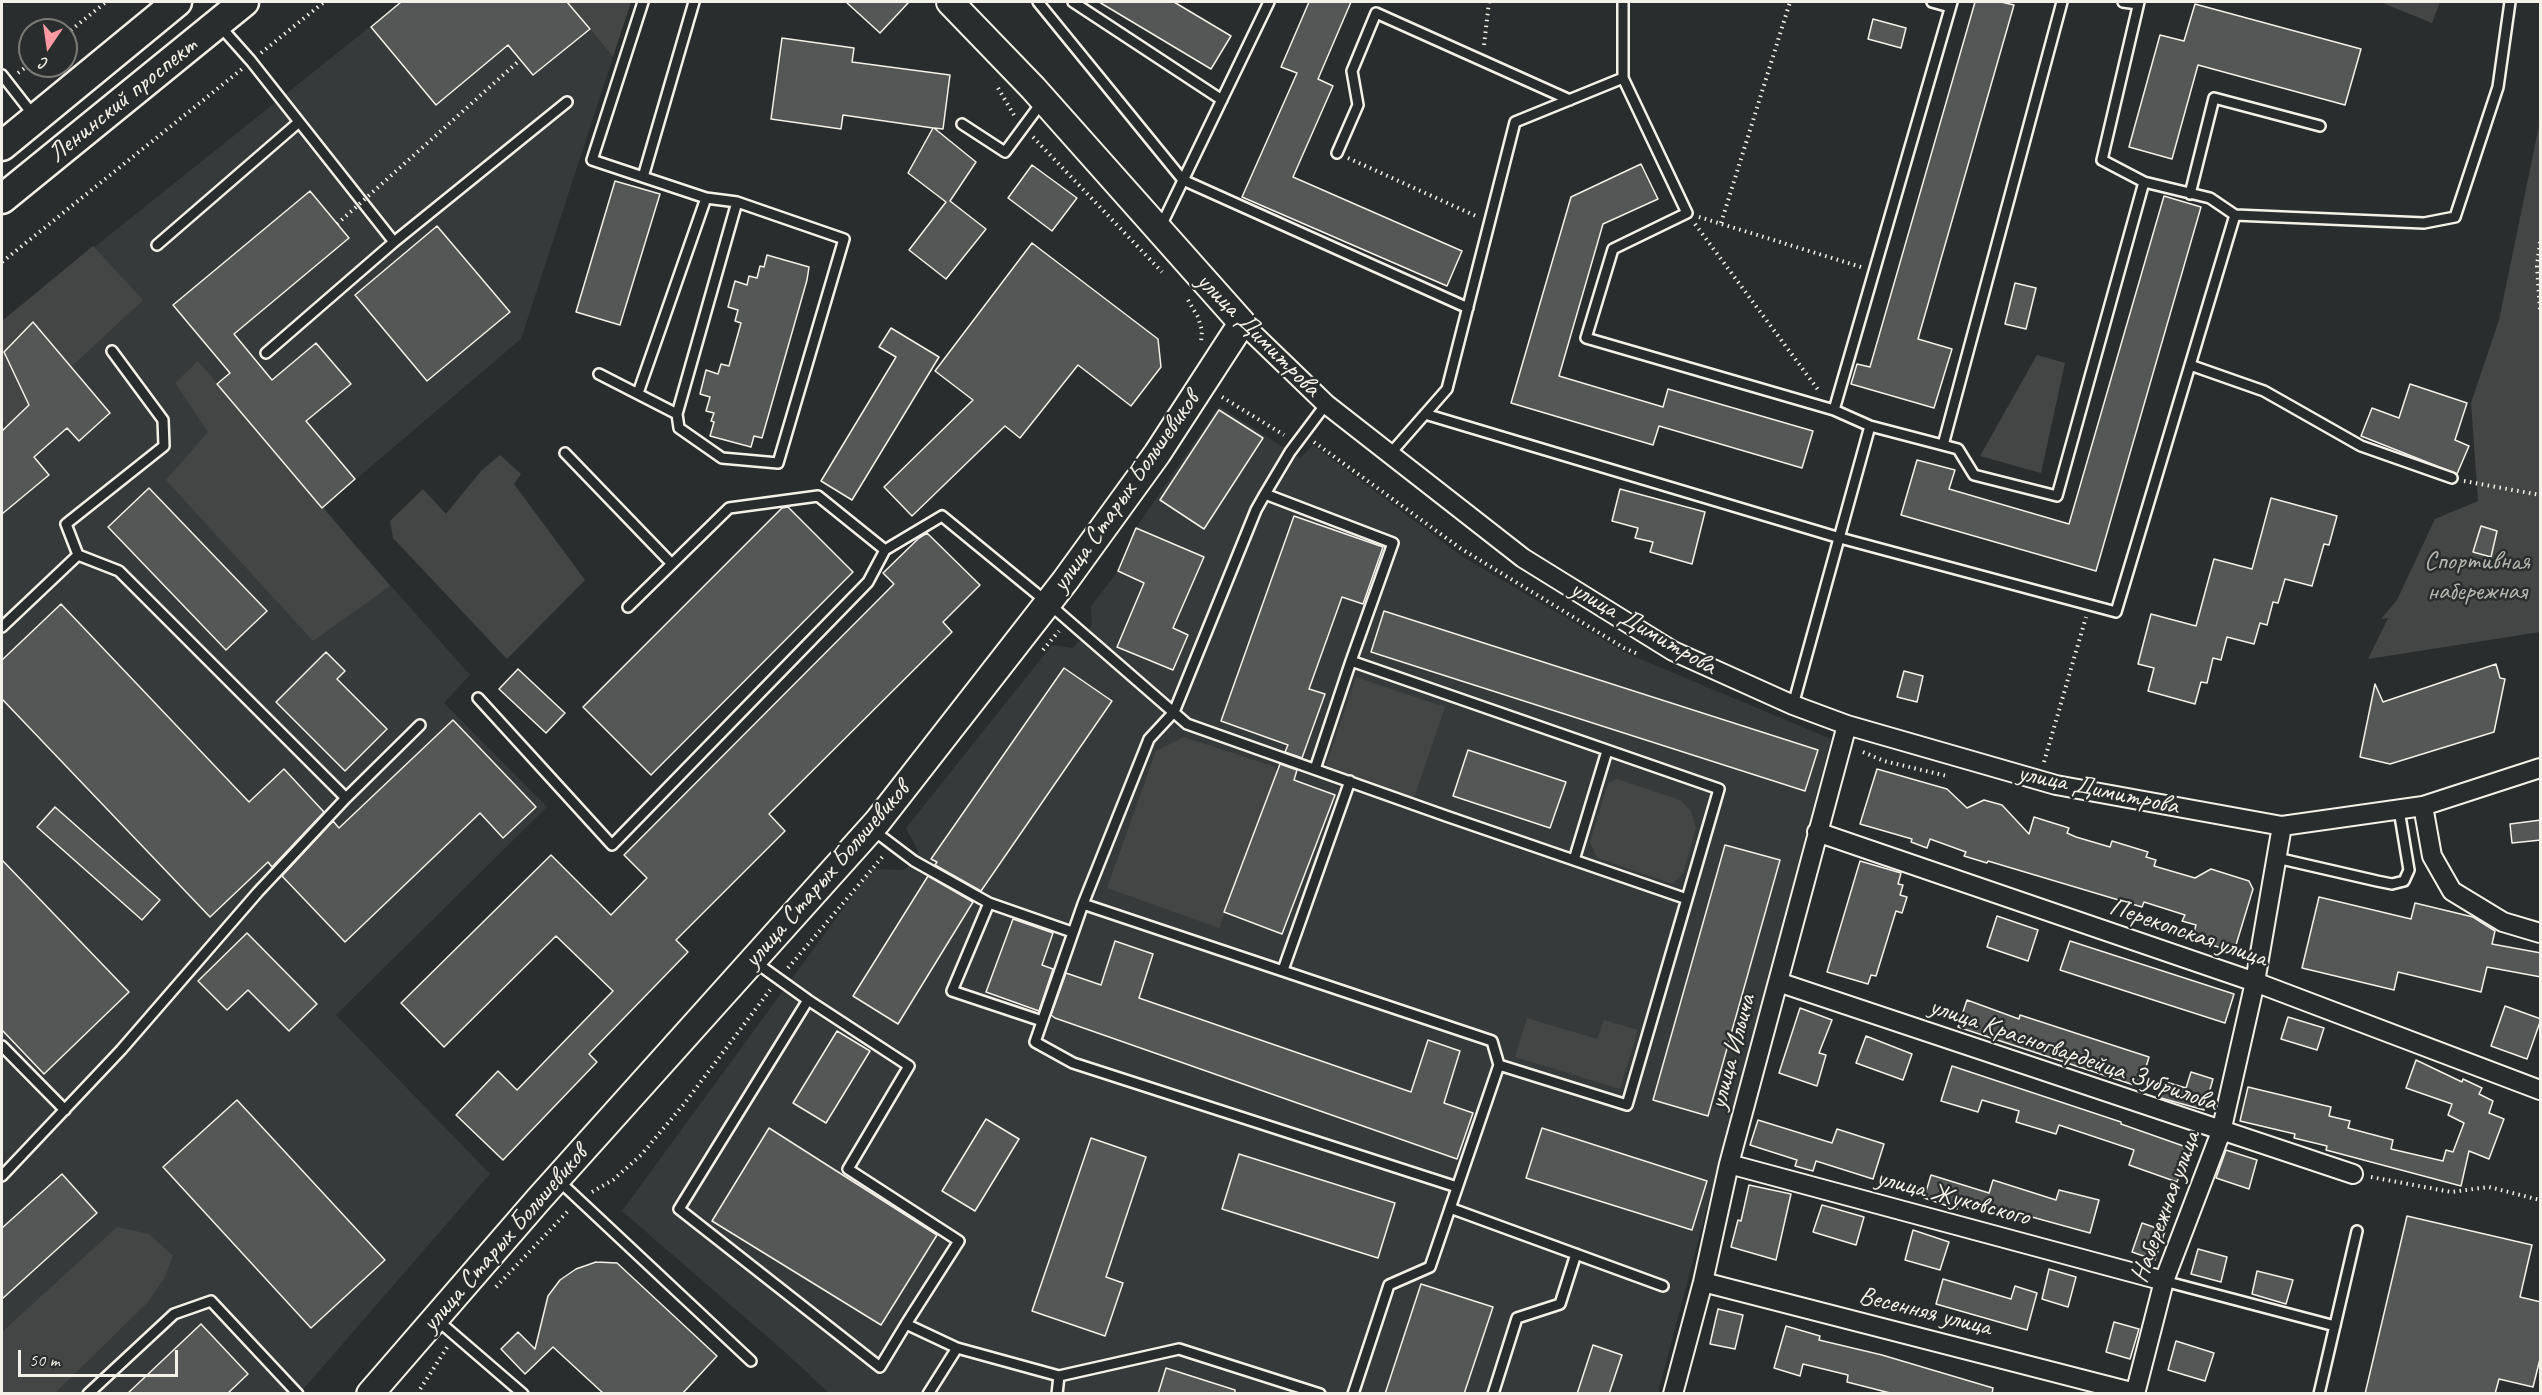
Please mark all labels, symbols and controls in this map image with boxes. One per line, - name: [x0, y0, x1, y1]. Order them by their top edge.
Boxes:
- north arrow: [18, 18, 78, 78]
- street label: Ленинский проспект: [42, 30, 204, 170]
- text: С: [38, 53, 50, 74]
- street label: улица Димитрова: [1189, 266, 1327, 404]
- street label: улица Старых Большевиков: [1045, 386, 1207, 598]
- park label: Спортивная набережная: [2424, 546, 2530, 608]
- street label: улица Димитрова: [1564, 574, 1722, 682]
- street label: улица Димитрова: [2015, 758, 2181, 822]
- street label: улица Старых Большевиков: [737, 775, 917, 975]
- street label: Перекопская улица: [2105, 891, 2271, 975]
- street label: улица Ильича: [1703, 991, 1763, 1113]
- street label: улица Красногвардейца Зубрилова: [1925, 991, 2221, 1119]
- street label: Набережная улица: [2124, 1127, 2208, 1287]
- street label: улица Старых Большевиков: [415, 1139, 595, 1339]
- street label: улица Жуковского: [1873, 1163, 2033, 1233]
- street label: Весенняя улица: [1856, 1281, 1994, 1343]
- scale bar: [21, 1338, 182, 1376]
- text: 50 m: [29, 1349, 60, 1371]

